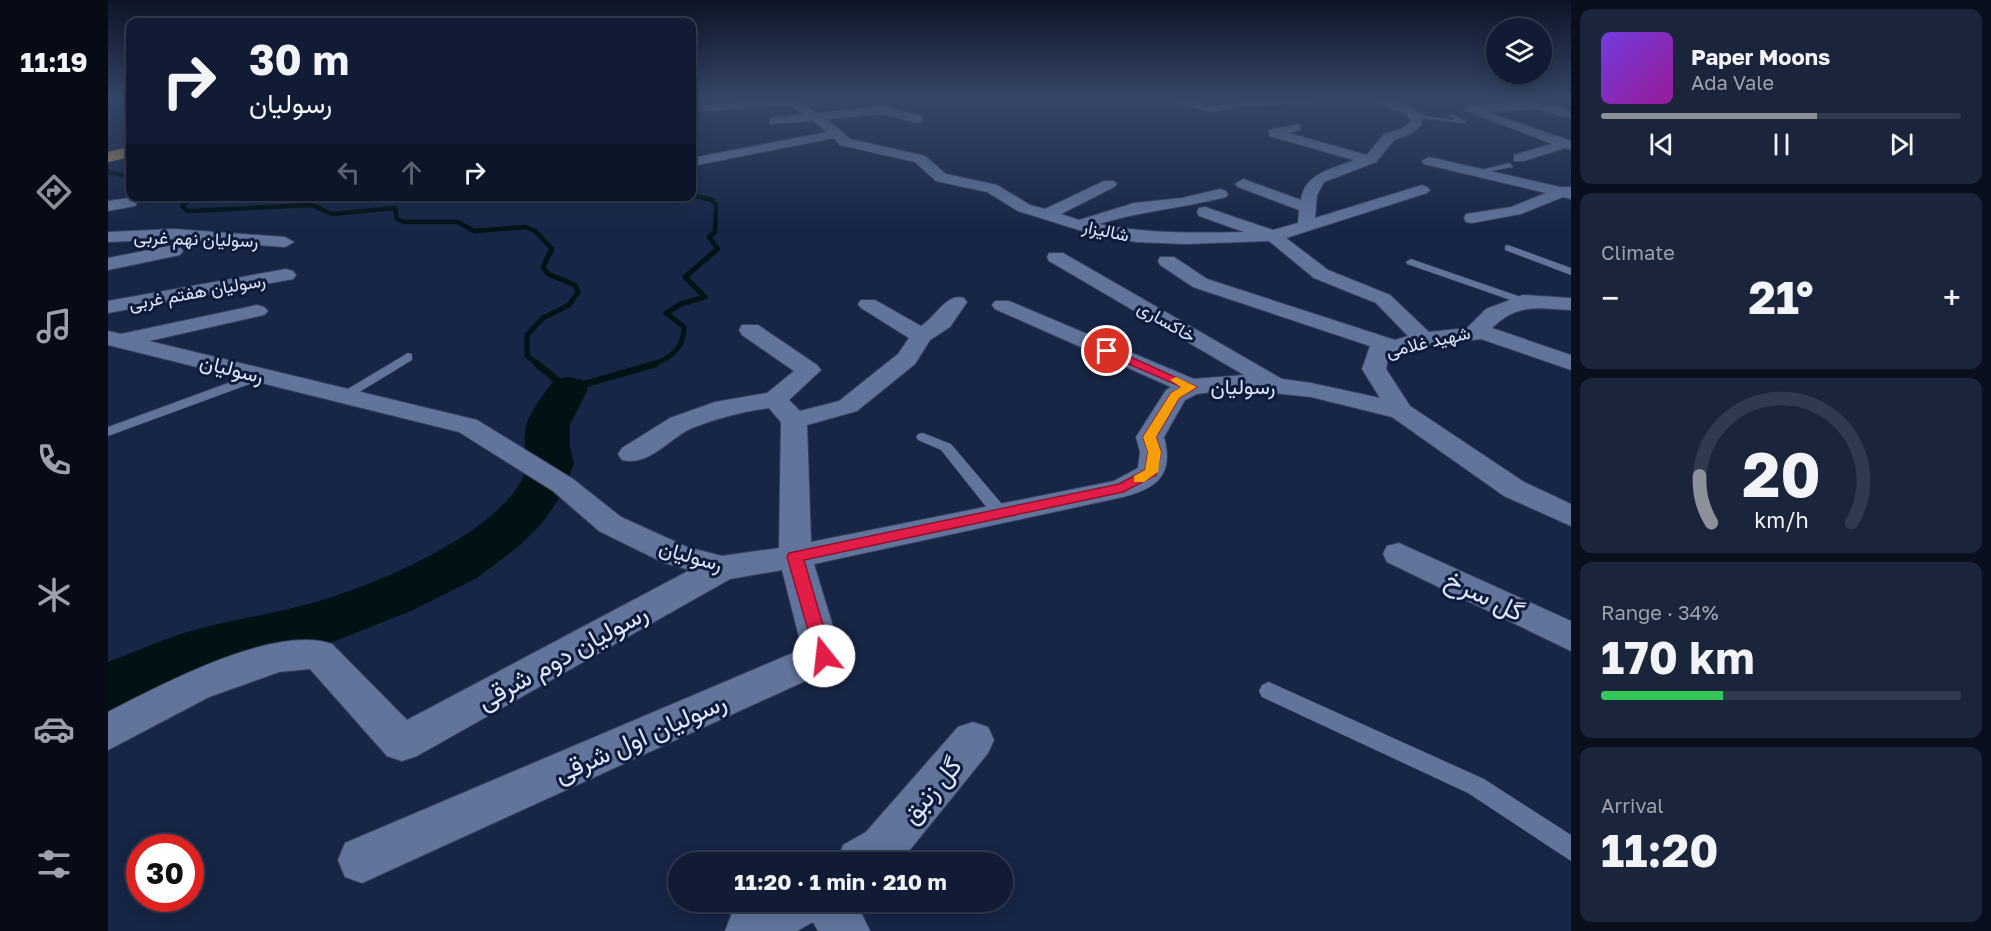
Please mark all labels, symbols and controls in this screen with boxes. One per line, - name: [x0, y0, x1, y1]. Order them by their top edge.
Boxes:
- map controls: [1486, 18, 1552, 84]
- button: layers: [1486, 18, 1552, 84]
- text: 30 m: [249, 34, 349, 84]
- icon: right: [150, 42, 228, 120]
- text: Paper Moons: [1691, 43, 1830, 70]
- text: 11:19: [20, 46, 88, 78]
- text: Ada Vale: [1691, 70, 1774, 94]
- text: رسولیان: [249, 87, 332, 119]
- icon: previous: [1645, 128, 1678, 161]
- icon: pause: [1765, 128, 1798, 161]
- icon: next: [1885, 128, 1918, 161]
- icon: left: [332, 156, 365, 189]
- icon: ahead: [395, 156, 428, 189]
- icon: right: [458, 156, 491, 189]
- icon: directions: [33, 171, 75, 213]
- street label: شالیزار: [1079, 214, 1131, 247]
- street label: رسولیان نهم غربی: [133, 225, 259, 253]
- text: Climate: [1601, 240, 1675, 264]
- street label: رسولیان هفتم غربی: [127, 268, 267, 316]
- text: 21°: [1748, 270, 1814, 324]
- text: −: [1601, 278, 1619, 317]
- text: +: [1943, 278, 1961, 317]
- street label: خاکساری: [1133, 296, 1200, 347]
- icon: music: [33, 305, 75, 347]
- street label: شهید غلامی: [1384, 321, 1472, 362]
- pin: [1081, 325, 1132, 376]
- icon: arrive: [1090, 334, 1123, 367]
- street label: رسولیان: [197, 348, 267, 389]
- street label: رسولیان: [1211, 373, 1275, 400]
- text: 20: [1742, 436, 1820, 511]
- icon: phone: [33, 439, 75, 481]
- text: km/h: [1754, 507, 1808, 533]
- street label: رسولیان: [656, 534, 726, 577]
- street label: گل سرخ: [1439, 563, 1529, 630]
- icon: climate: [33, 574, 75, 616]
- street label: رسولیان دوم شرقی: [471, 596, 654, 717]
- text: Range · 34%: [1601, 600, 1719, 624]
- position arrow: [792, 624, 856, 688]
- text: 170 km: [1601, 630, 1755, 684]
- street label: رسولیان اول شرقی: [549, 685, 731, 790]
- icon: car: [33, 708, 75, 750]
- street label: گل زنبق: [894, 750, 969, 830]
- text: Arrival: [1601, 793, 1664, 817]
- text: 11:20: [1601, 823, 1718, 877]
- speed limit sign: 30: [126, 834, 204, 912]
- icon: filters: [33, 843, 75, 885]
- text: 11:20 · 1 min · 210 m: [734, 868, 947, 895]

